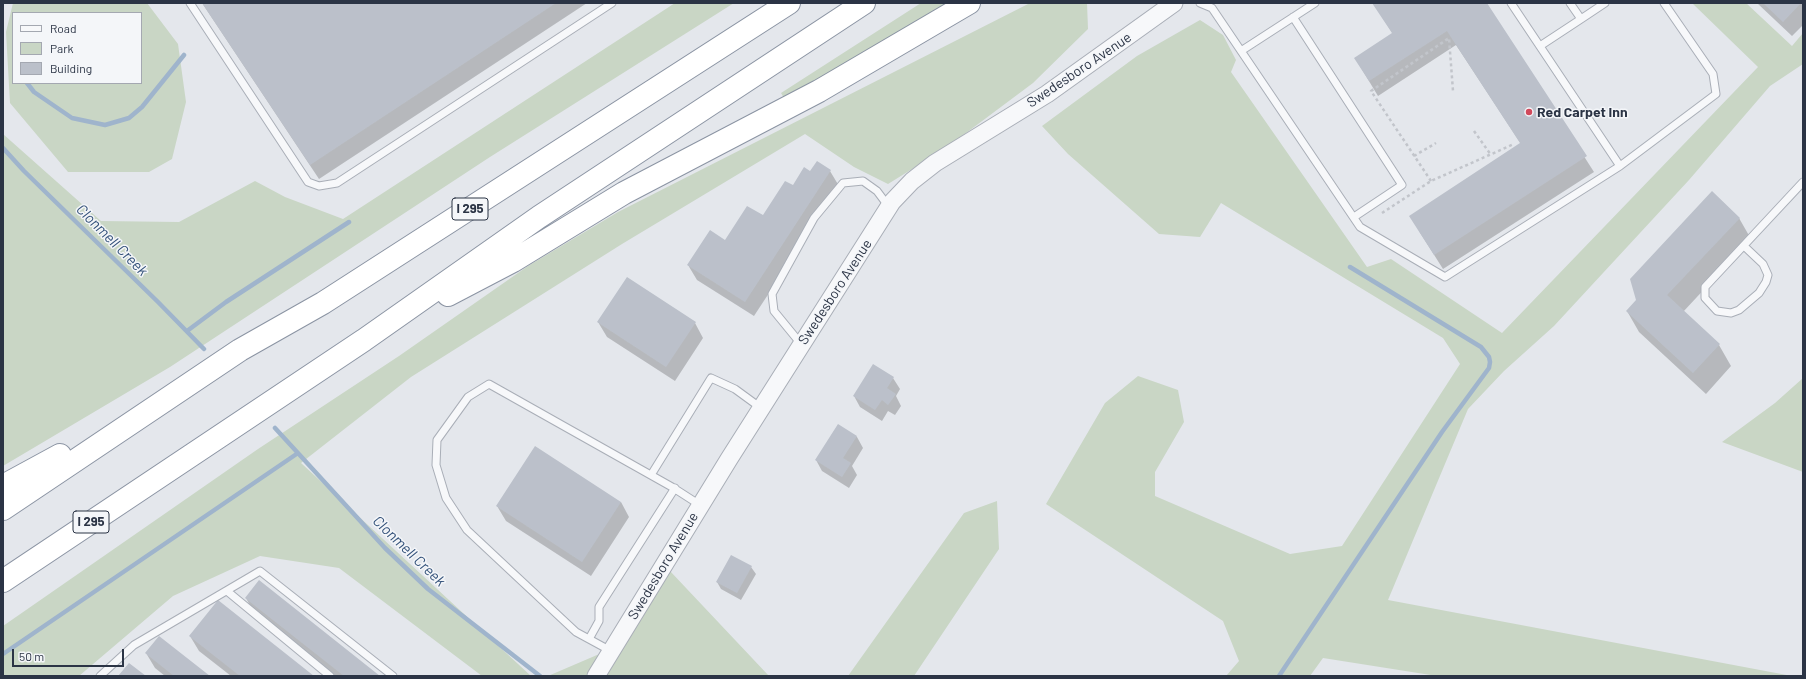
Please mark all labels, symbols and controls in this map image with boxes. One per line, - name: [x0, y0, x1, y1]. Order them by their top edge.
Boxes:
- legend: [12, 12, 142, 84]
- text: Road: [50, 21, 77, 35]
- street label: Swedesboro Avenue: [1024, 29, 1134, 111]
- text: Park: [50, 41, 74, 55]
- text: Building: [50, 61, 92, 75]
- place label: Red Carpet Inn: [1537, 104, 1628, 120]
- marker: Red Carpet Inn: [1524, 107, 1534, 117]
- road number: I 295: [452, 198, 488, 220]
- water label: Clonmell Creek: [72, 200, 152, 280]
- street label: Swedesboro Avenue: [795, 236, 875, 348]
- street label: Swedesboro Avenue: [624, 509, 702, 623]
- road number: I 295: [73, 511, 109, 533]
- water label: Clonmell Creek: [369, 512, 449, 590]
- scale bar: [14, 641, 126, 667]
- text: 50 m: [19, 649, 44, 663]

